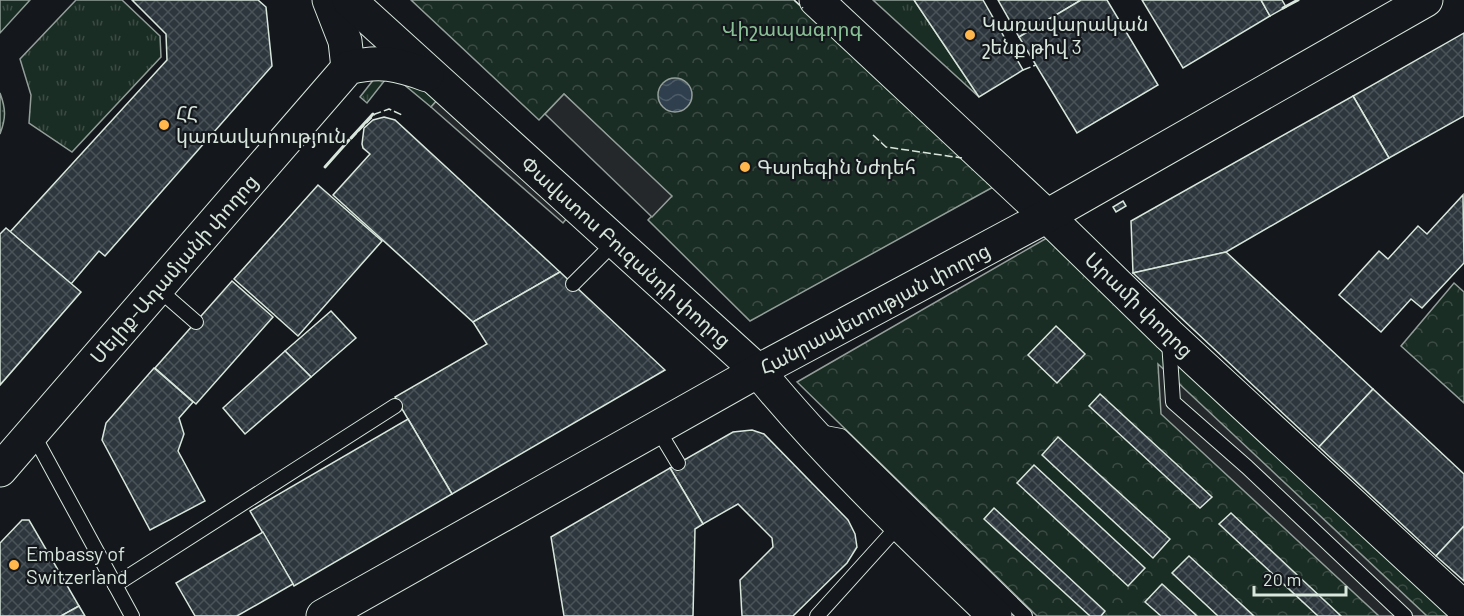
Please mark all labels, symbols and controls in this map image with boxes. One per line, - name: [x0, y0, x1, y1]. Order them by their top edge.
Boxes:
- place label: Կառավարական շենք թիվ 3: [982, 11, 1148, 59]
- park label: Վիշապագորգ: [722, 16, 863, 41]
- marker: Կառավարական շենք թիվ 3: [963, 28, 977, 42]
- place label: ՀՀ կառավարություն: [176, 100, 346, 148]
- marker: ՀՀ կառավարություն: [157, 118, 171, 132]
- street label: Փավստոս Բուզանդի փողոց: [516, 151, 736, 353]
- place label: Գարեգին Նժդեհ: [757, 154, 916, 179]
- marker: Գարեգին Նժդեհ: [738, 160, 752, 174]
- street label: Մելիք-Ադամյանի փողոց: [84, 169, 263, 369]
- street label: Հանրապետության փողոց: [755, 237, 994, 380]
- street label: Արամի փողոց: [1080, 247, 1199, 363]
- place label: Embassy of Switzerland: [26, 541, 128, 588]
- marker: Embassy of Switzerland: [7, 558, 21, 572]
- scale bar: [1254, 559, 1346, 597]
- text: 20 m: [1263, 568, 1301, 590]

